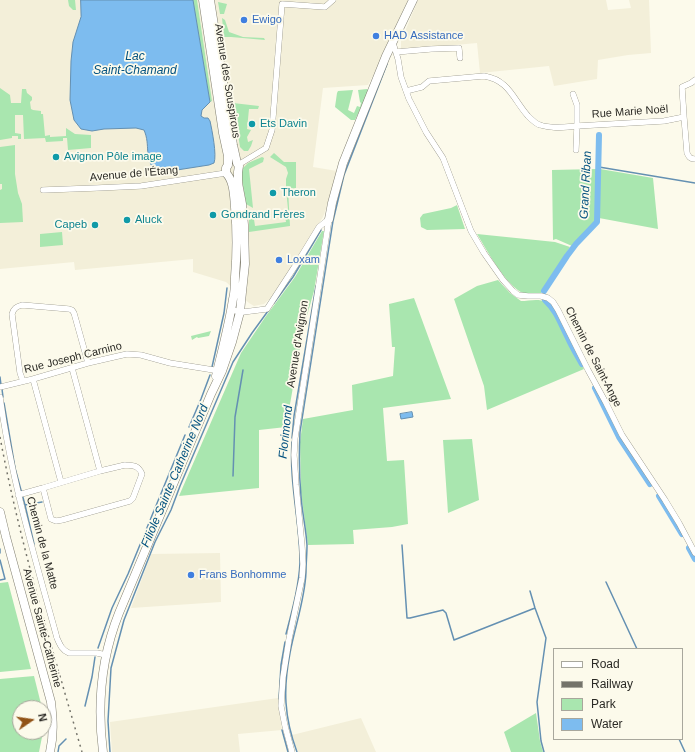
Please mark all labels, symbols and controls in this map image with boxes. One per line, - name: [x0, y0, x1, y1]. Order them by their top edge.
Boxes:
- place label: Ewigo: [252, 13, 282, 27]
- marker: Ewigo: [239, 15, 249, 25]
- street label: Avenue des Souspirous: [211, 23, 243, 139]
- place label: HAD Assistance: [384, 29, 463, 43]
- marker: HAD Assistance: [371, 31, 381, 41]
- water label: Lac Saint-Chamand: [93, 50, 177, 78]
- street label: Rue Marie Noël: [591, 103, 669, 121]
- place label: Ets Davin: [260, 117, 307, 131]
- marker: Ets Davin: [247, 119, 257, 129]
- place label: Avignon Pôle image: [64, 150, 162, 164]
- water label: Grand Riban: [577, 151, 595, 219]
- marker: Avignon Pôle image: [51, 152, 61, 162]
- street label: Avenue de l'Étang: [89, 164, 179, 184]
- place label: Theron: [281, 186, 316, 200]
- marker: Theron: [268, 188, 278, 198]
- place label: Gondrand Frères: [221, 208, 305, 222]
- marker: Gondrand Frères: [208, 210, 218, 220]
- place label: Aluck: [135, 213, 162, 227]
- marker: Aluck: [122, 215, 132, 225]
- place label: Capeb: [55, 218, 87, 232]
- marker: Capeb: [90, 220, 100, 230]
- place label: Loxam: [287, 253, 320, 267]
- marker: Loxam: [274, 255, 284, 265]
- street label: Avenue d'Avignon: [285, 300, 311, 388]
- street label: Chemin de Saint-Ange: [562, 305, 624, 409]
- street label: Rue Joseph Carnino: [23, 339, 123, 377]
- water label: Filiole Sainte Catherine Nord: [138, 403, 212, 549]
- water label: Florimond: [276, 405, 296, 459]
- street label: Chemin de la Matte: [23, 495, 61, 591]
- street label: Avenue Sainte-Catherine: [20, 567, 64, 689]
- place label: Frans Bonhomme: [199, 568, 286, 582]
- marker: Frans Bonhomme: [186, 570, 196, 580]
- legend: [553, 648, 683, 740]
- text: Road: [591, 657, 620, 671]
- text: Railway: [591, 677, 633, 691]
- text: Park: [591, 697, 616, 711]
- north arrow: [12, 700, 52, 740]
- text: N: [36, 712, 49, 723]
- text: Water: [591, 717, 623, 731]

